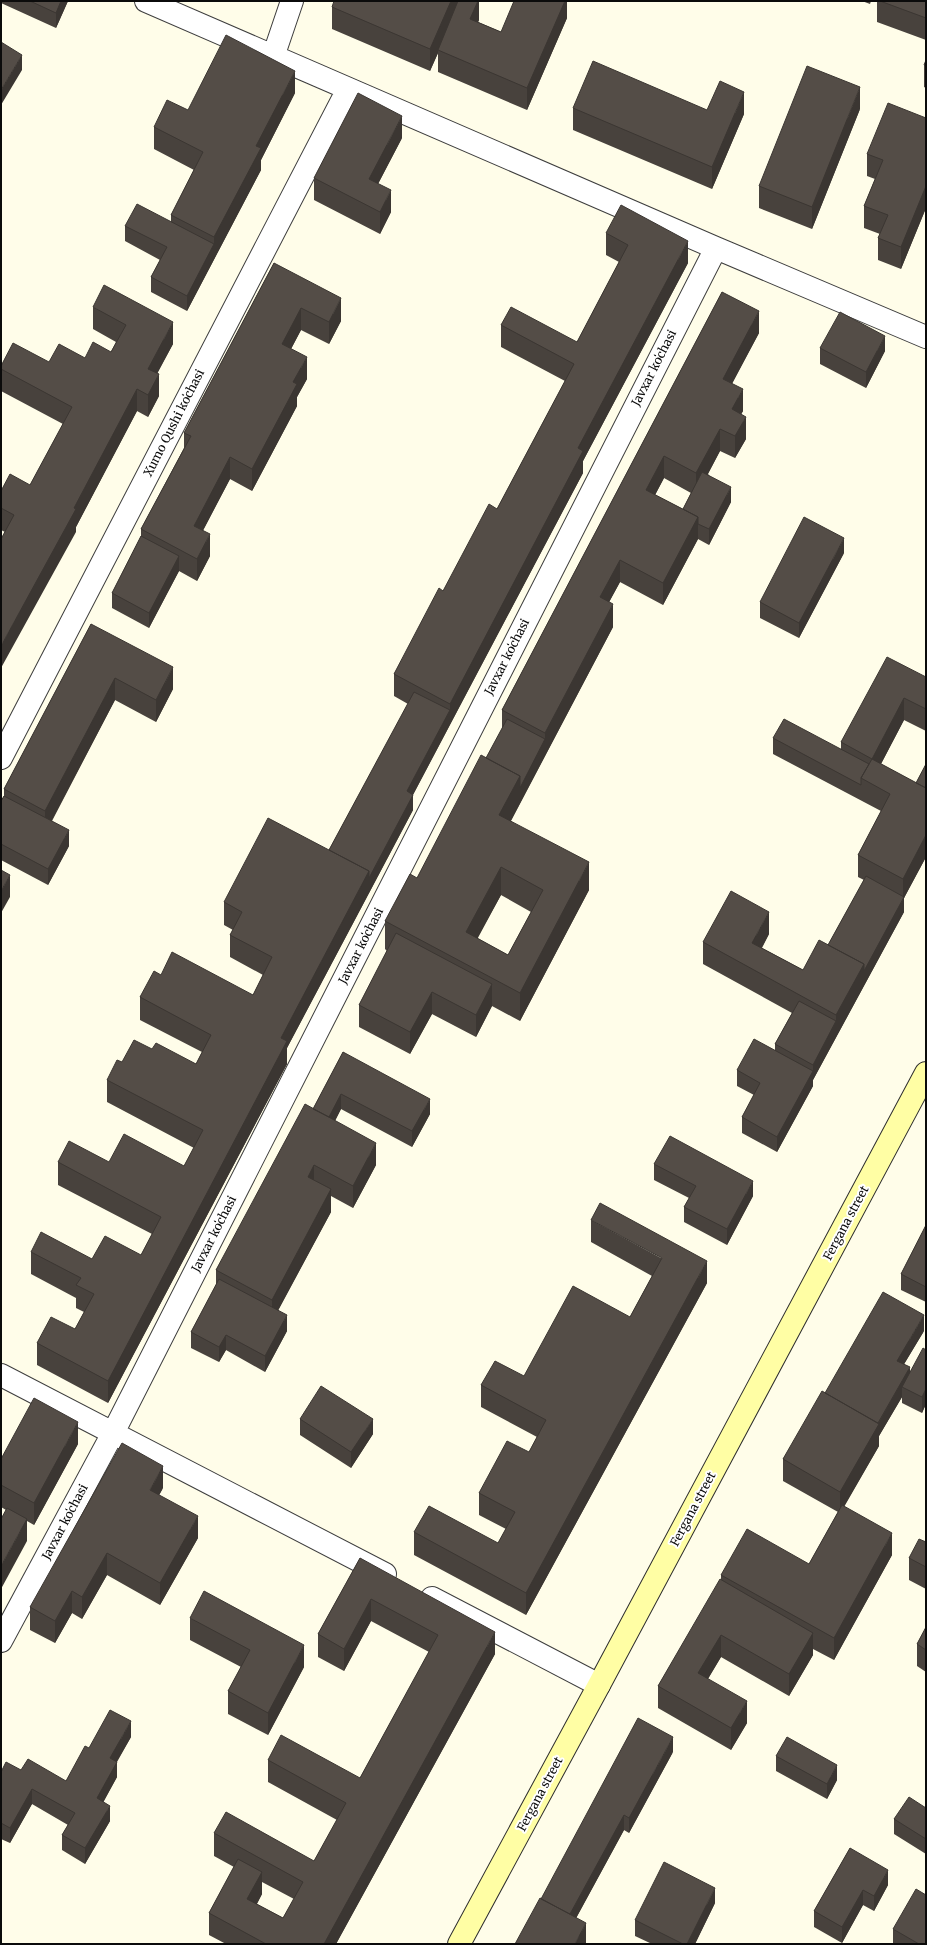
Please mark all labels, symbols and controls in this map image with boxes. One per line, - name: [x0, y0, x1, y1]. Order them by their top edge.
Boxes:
- street label: Javxar koʻchasi: [627, 327, 679, 409]
- street label: Xumo Qushi koʻchasi: [140, 367, 207, 479]
- street label: Javxar koʻchasi: [480, 616, 532, 698]
- street label: Javxar koʻchasi: [334, 905, 386, 987]
- street label: Fergana street: [820, 1183, 872, 1263]
- street label: Javxar koʻchasi: [187, 1193, 239, 1275]
- street label: Fergana street: [667, 1469, 719, 1549]
- street label: Javxar koʻchasi: [38, 1481, 91, 1563]
- street label: Fergana street: [514, 1754, 566, 1834]

